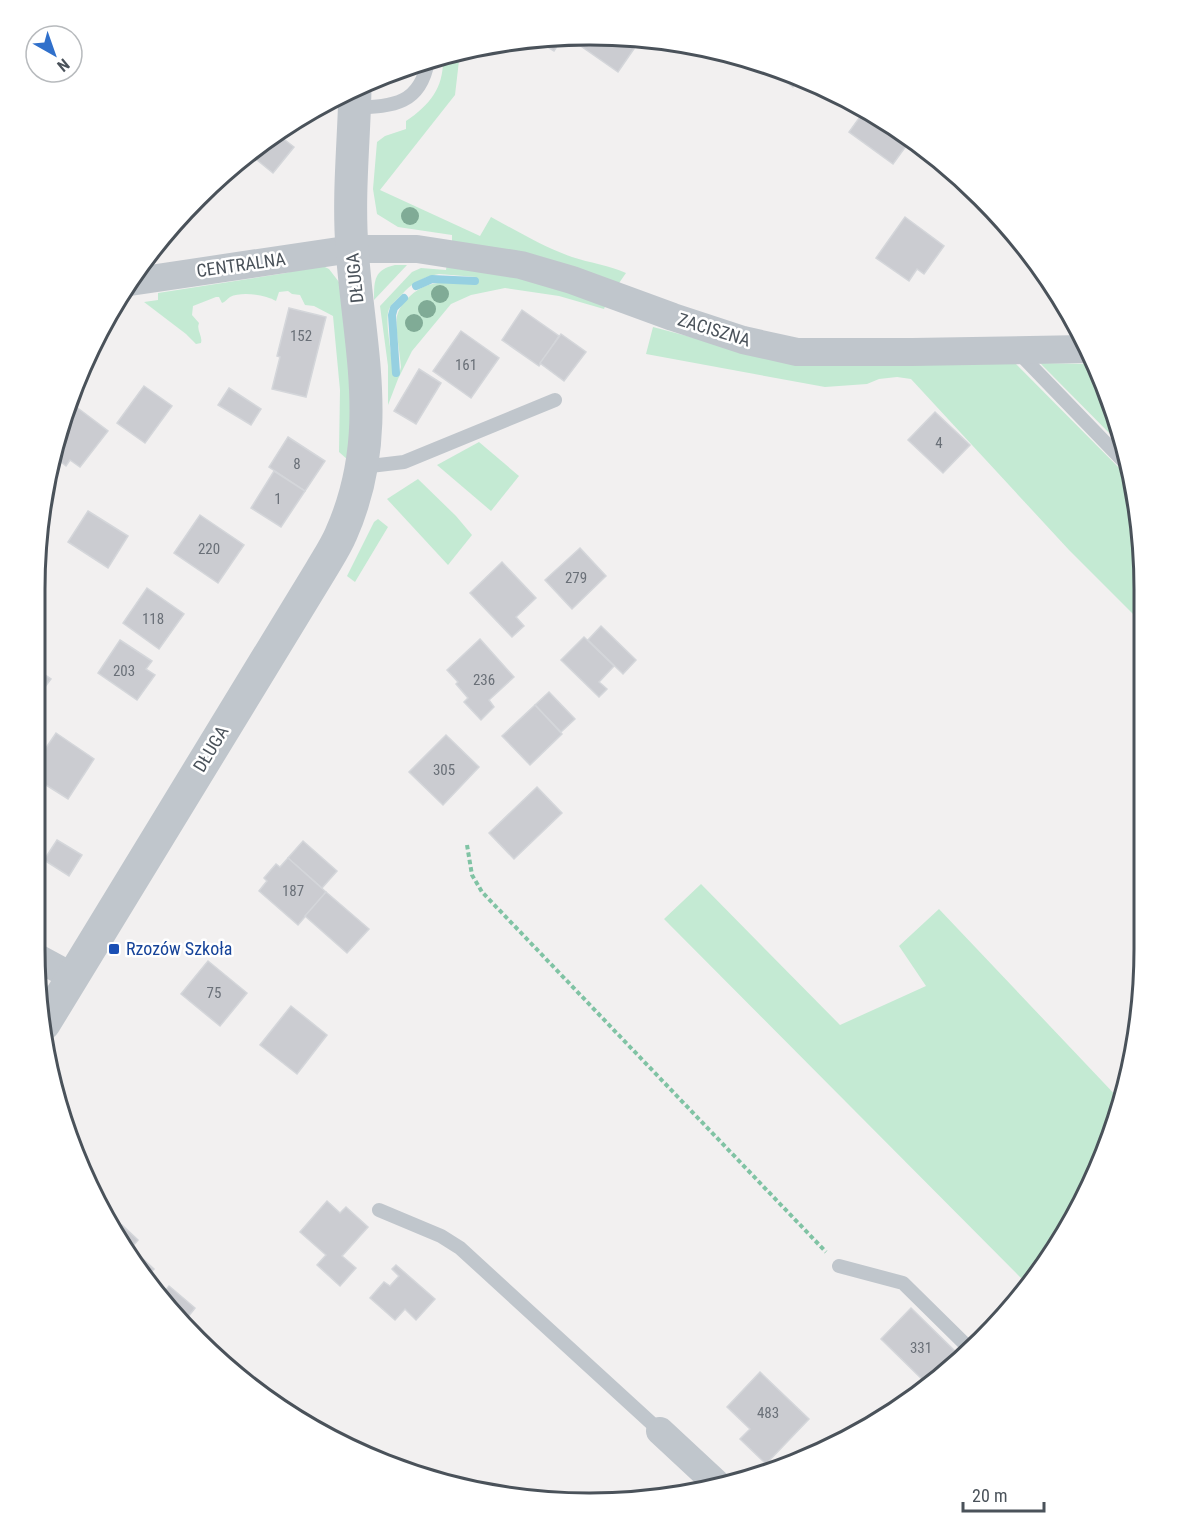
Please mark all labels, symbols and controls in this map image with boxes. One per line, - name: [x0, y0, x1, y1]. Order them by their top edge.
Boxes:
- north arrow: [24, 24, 84, 84]
- text: N: [53, 55, 73, 76]
- street label: CENTRALNA: [195, 248, 287, 281]
- street label: DŁUGA: [341, 252, 368, 304]
- street label: ZACISZNA: [675, 309, 754, 351]
- house number: 152: [290, 327, 312, 345]
- house number: 161: [455, 356, 477, 374]
- house number: 4: [935, 434, 943, 452]
- house number: 8: [293, 455, 301, 473]
- house number: 1: [274, 490, 282, 508]
- house number: 220: [198, 540, 220, 558]
- house number: 279: [565, 569, 587, 587]
- house number: 118: [142, 610, 164, 628]
- house number: 203: [113, 662, 135, 680]
- house number: 236: [473, 671, 495, 689]
- street label: DŁUGA: [189, 721, 233, 776]
- house number: 305: [433, 761, 455, 779]
- house number: 187: [282, 882, 304, 900]
- place label: Rzozów Szkoła: [126, 938, 232, 959]
- marker: Rzozów Szkoła: [107, 942, 121, 956]
- house number: 75: [207, 984, 221, 1002]
- house number: 331: [910, 1339, 932, 1357]
- house number: 483: [757, 1404, 779, 1422]
- scale bar: [963, 1475, 1044, 1513]
- text: 20 m: [972, 1485, 1007, 1506]

